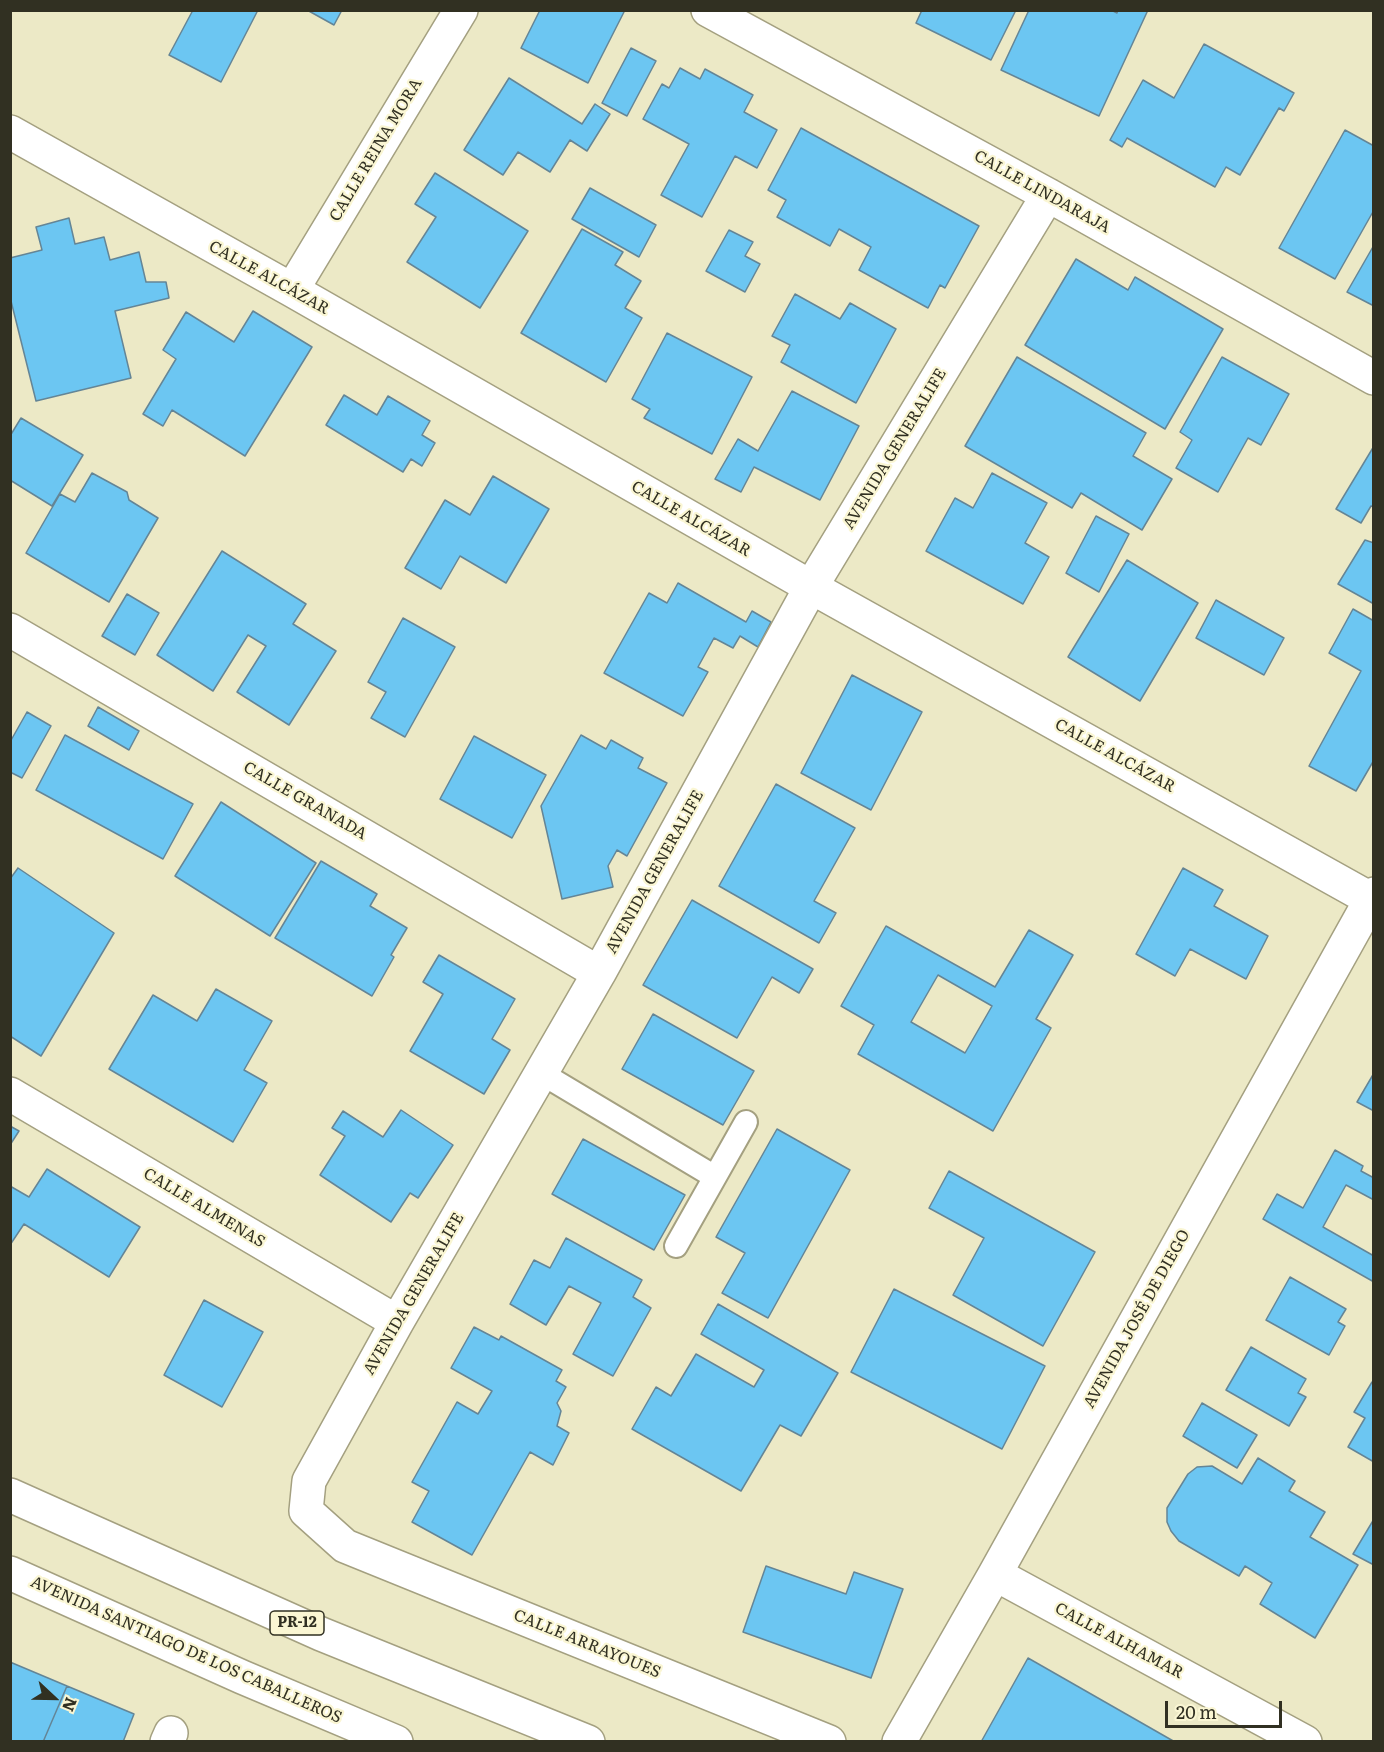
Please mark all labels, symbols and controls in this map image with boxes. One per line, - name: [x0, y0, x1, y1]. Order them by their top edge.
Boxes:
- street label: CALLE REINA MORA: [326, 75, 426, 225]
- street label: CALLE LINDARAJA: [971, 147, 1113, 237]
- street label: CALLE ALCÁZAR: [205, 237, 333, 319]
- street label: AVENIDA GENERALIFE: [839, 365, 951, 533]
- street label: CALLE ALCÁZAR: [628, 477, 754, 561]
- street label: CALLE ALCÁZAR: [1051, 715, 1179, 797]
- street label: CALLE GRANADA: [240, 758, 370, 844]
- street label: AVENIDA GENERALIFE: [602, 787, 708, 957]
- street label: CALLE ALMENAS: [140, 1164, 268, 1252]
- street label: AVENIDA GENERALIFE: [360, 1209, 468, 1379]
- street label: AVENIDA JOSÉ DE DIEGO: [1080, 1226, 1194, 1412]
- street label: AVENIDA SANTIAGO DE LOS CABALLEROS: [28, 1572, 344, 1728]
- street label: CALLE ALHAMAR: [1051, 1599, 1187, 1683]
- street label: CALLE ARRAYOUES: [511, 1606, 663, 1682]
- road number: PR-12: [270, 1611, 324, 1635]
- north arrow: [24, 1668, 84, 1728]
- scale bar: [1168, 1689, 1285, 1727]
- text: 20 m: [1176, 1698, 1217, 1725]

